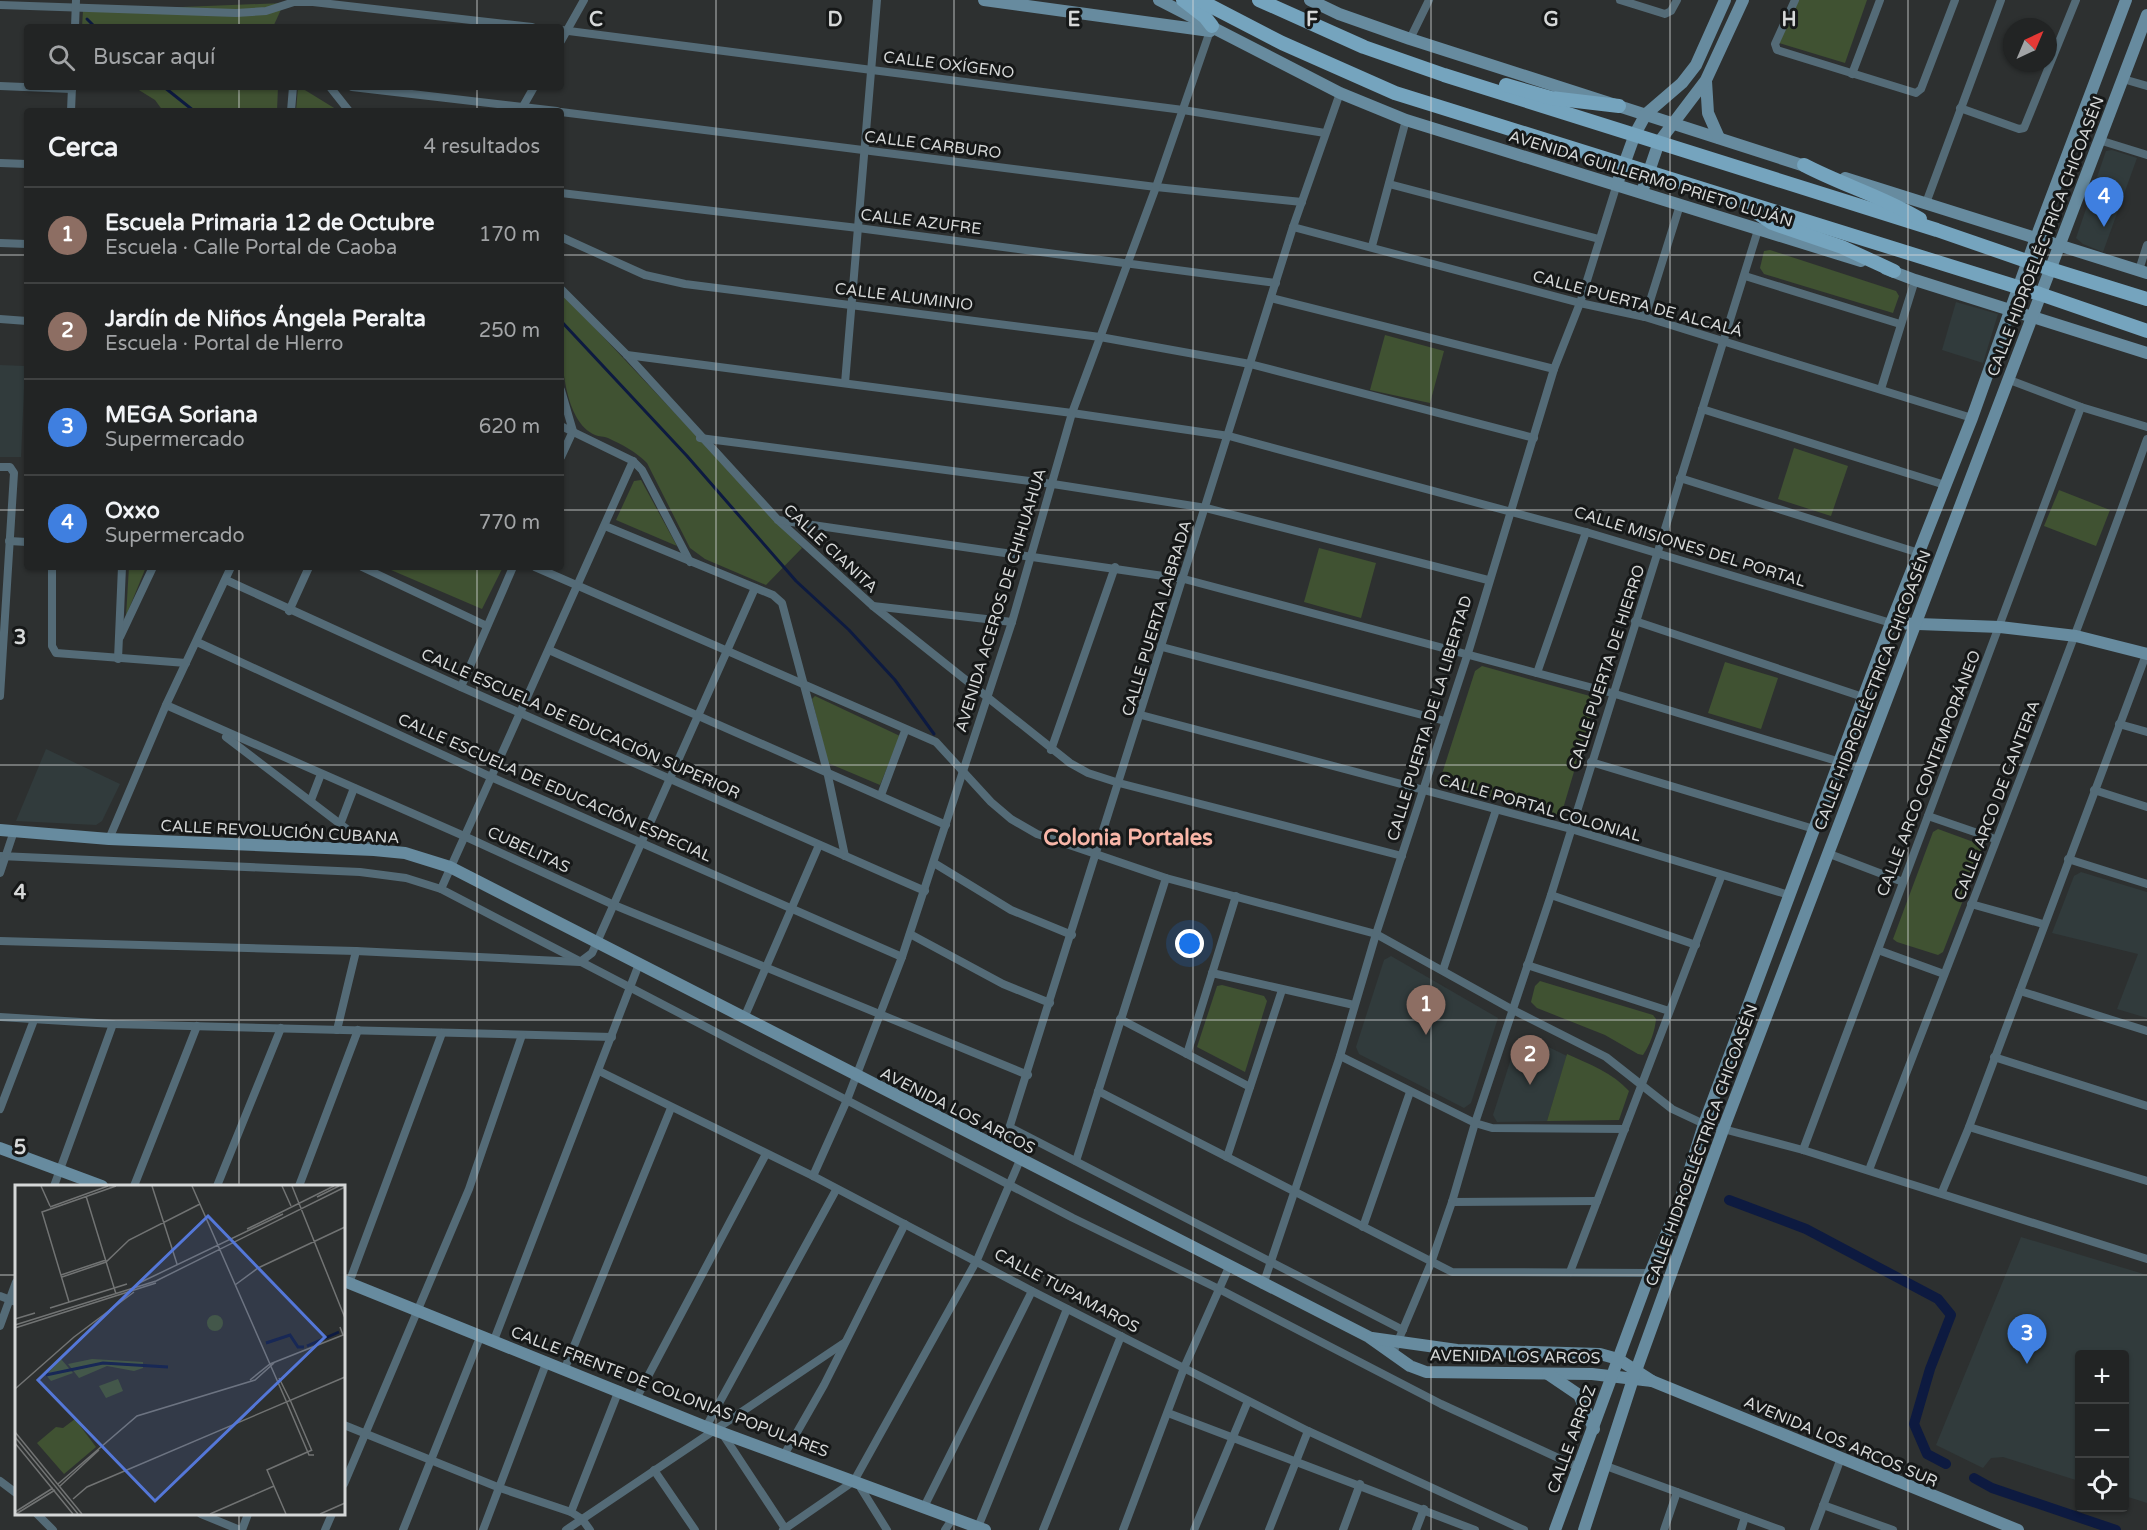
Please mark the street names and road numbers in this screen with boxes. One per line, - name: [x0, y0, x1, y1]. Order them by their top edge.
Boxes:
- street label: CALLE OXÍGENO: [882, 47, 1016, 83]
- street label: CALLE HIDROELÉCTRICA CHICOASÉN: [1983, 93, 2109, 379]
- street label: AVENIDA GUILLERMO PRIETO LUJÁN: [1506, 126, 1795, 232]
- street label: CALLE CARBURO: [863, 127, 1003, 163]
- street label: CALLE AZUFRE: [859, 205, 982, 239]
- street label: CALLE PUERTA DE ALCALÁ: [1531, 266, 1745, 342]
- street label: CALLE ALUMINIO: [834, 279, 974, 315]
- street label: AVENIDA ACEROS DE CHIHUAHUA: [951, 466, 1051, 735]
- street label: CALLE CIANITA: [779, 500, 882, 598]
- street label: CALLE MISIONES DEL PORTAL: [1572, 502, 1808, 592]
- street label: CALLE PUERTA LABRADA: [1118, 518, 1196, 719]
- street label: CALLE HIDROELÉCTRICA CHICOASÉN: [1810, 547, 1936, 833]
- street label: CALLE PUERTA DE HIERRO: [1564, 562, 1650, 772]
- street label: CALLE PUERTA DE LA LIBERTAD: [1383, 593, 1477, 843]
- street label: CALLE ESCUELA DE EDUCACIÓN SUPERIOR: [418, 644, 743, 804]
- street label: CALLE ARCO CONTEMPORÁNEO: [1873, 647, 1985, 899]
- street label: CALLE ARCO DE CANTERA: [1949, 697, 2044, 903]
- street label: CALLE ESCUELA DE EDUCACIÓN ESPECIAL: [395, 709, 715, 866]
- street label: CALLE PORTAL COLONIAL: [1436, 769, 1643, 846]
- street label: CALLE REVOLUCIÓN CUBANA: [160, 816, 400, 848]
- street label: CUBELITAS: [484, 822, 573, 878]
- street label: CALLE HIDROELÉCTRICA CHICOASÉN: [1641, 1002, 1762, 1289]
- street label: AVENIDA LOS ARCOS: [877, 1063, 1038, 1159]
- street label: CALLE TUPAMAROS: [991, 1244, 1143, 1338]
- street label: CALLE FRENTE DE COLONIAS POPULARES: [508, 1322, 832, 1462]
- street label: AVENIDA LOS ARCOS: [1429, 1346, 1601, 1368]
- street label: CALLE ARROZ: [1543, 1382, 1601, 1496]
- street label: AVENIDA LOS ARCOS SUR: [1741, 1392, 1941, 1492]

